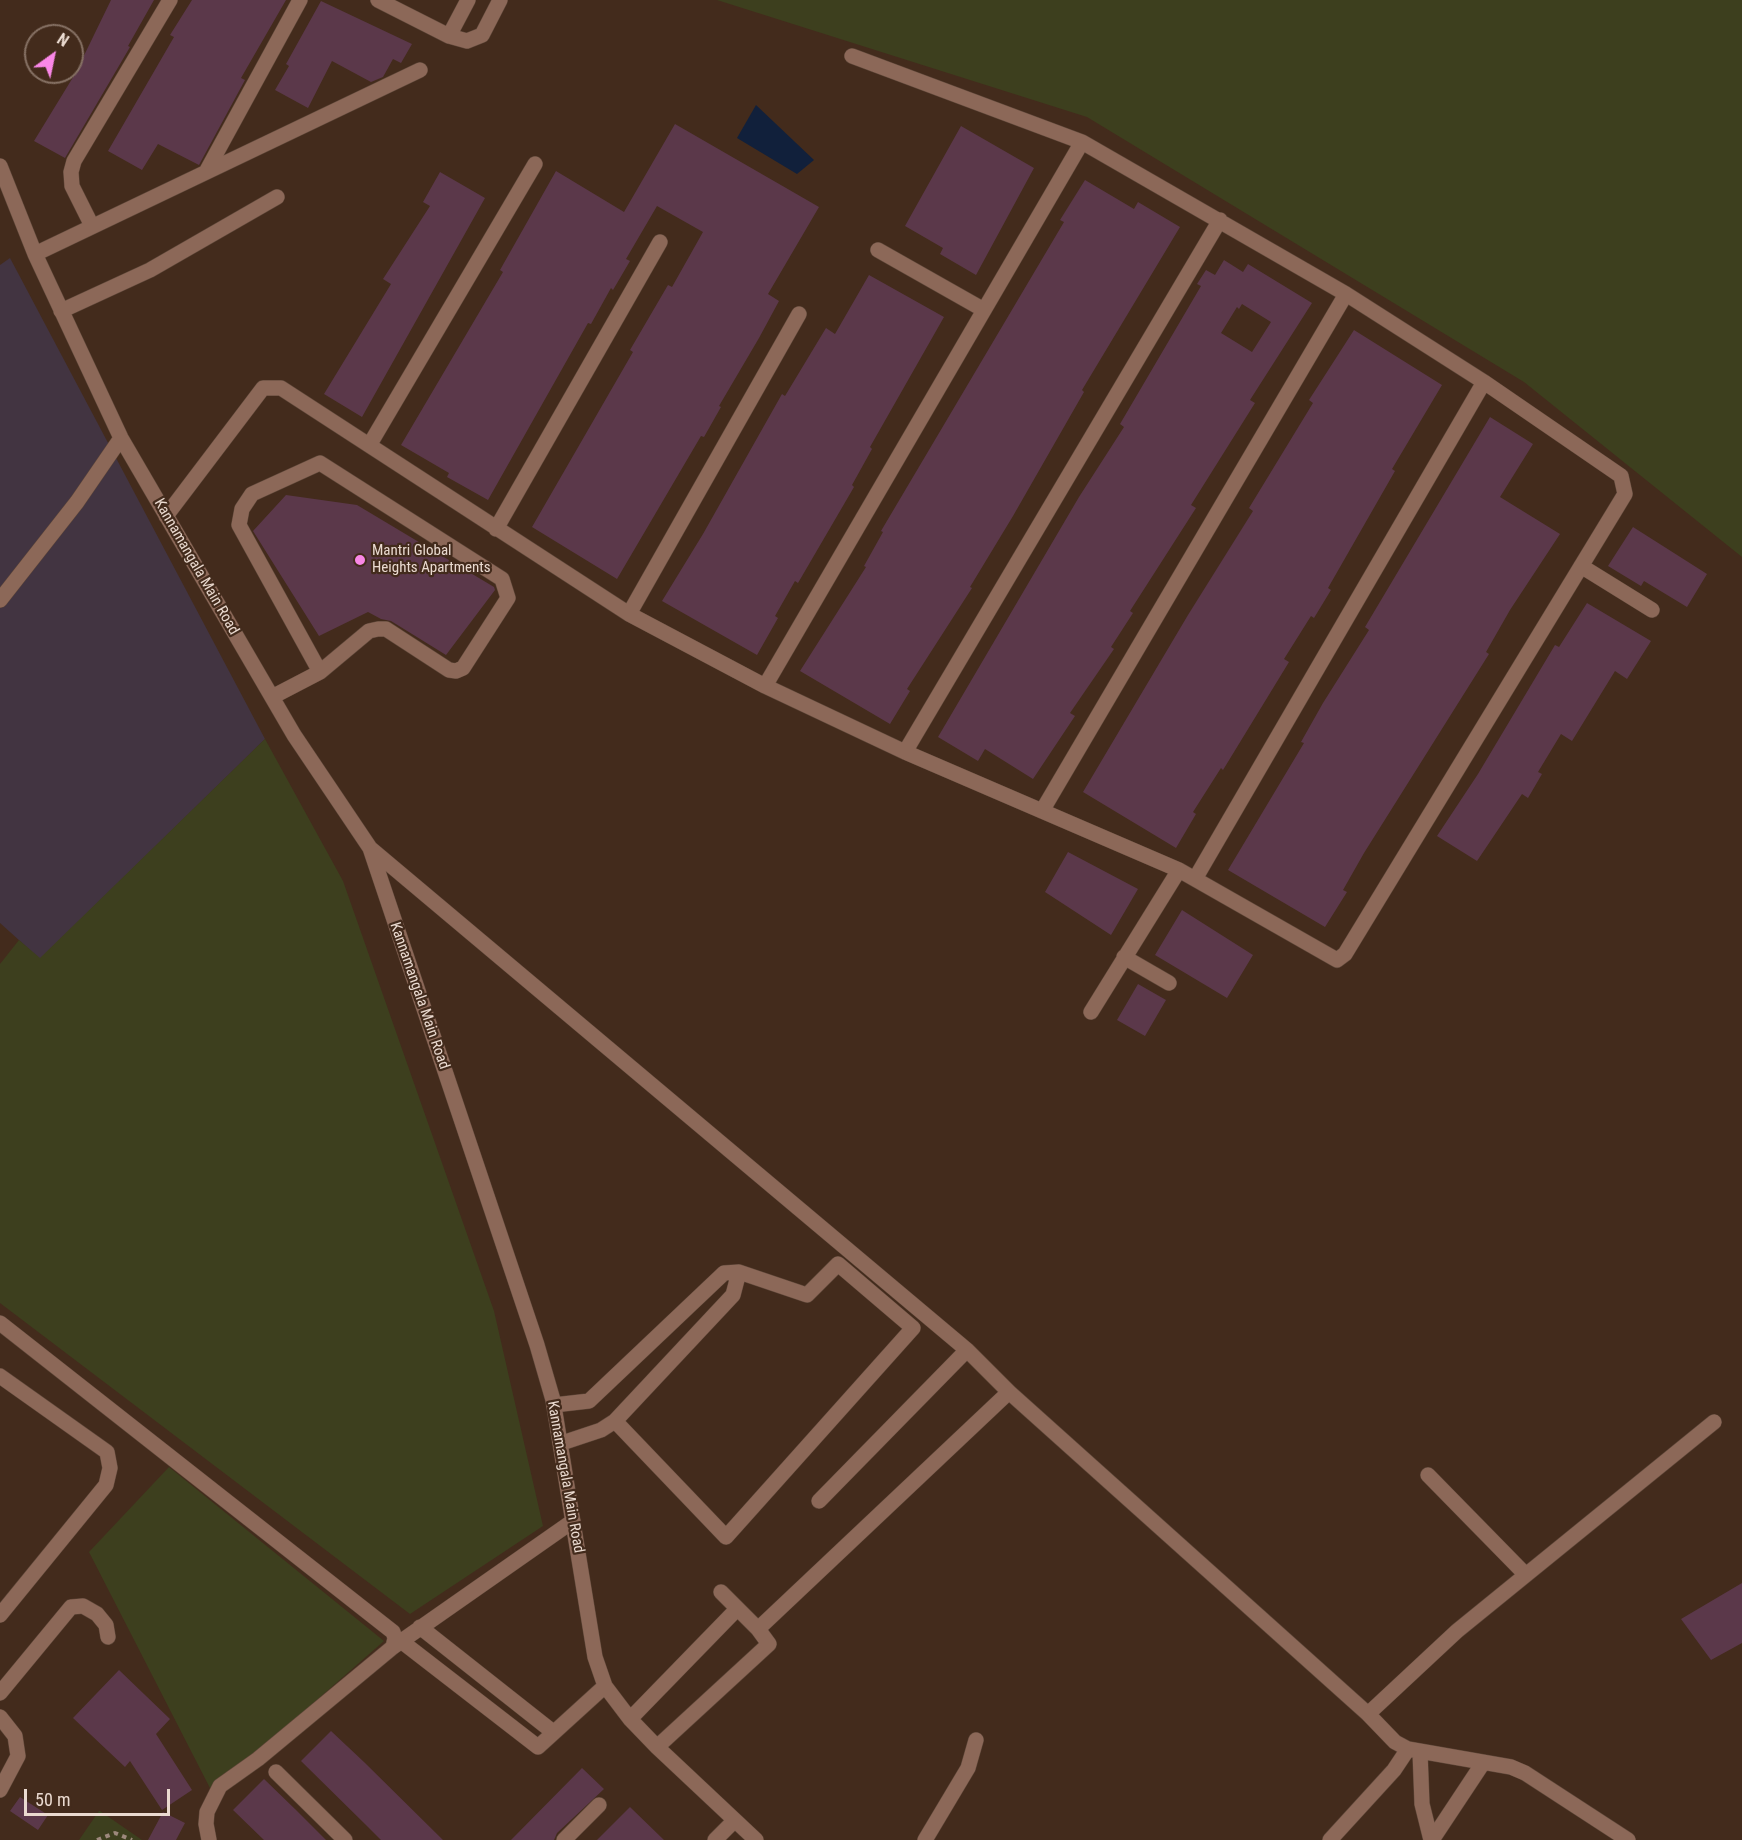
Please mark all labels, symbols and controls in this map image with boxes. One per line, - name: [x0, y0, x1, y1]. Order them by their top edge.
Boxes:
- north arrow: [24, 24, 84, 84]
- text: N: [54, 30, 72, 51]
- street label: Kannamangala Main Road: [150, 496, 242, 638]
- place label: Mantri Global Heights Apartments: [372, 542, 491, 577]
- marker: Mantri Global Heights Apartments: [353, 553, 367, 567]
- street label: Kannamangala Main Road: [385, 920, 453, 1072]
- street label: Kannamangala Main Road: [543, 1399, 587, 1555]
- scale bar: [27, 1777, 172, 1815]
- text: 50 m: [35, 1789, 70, 1810]

